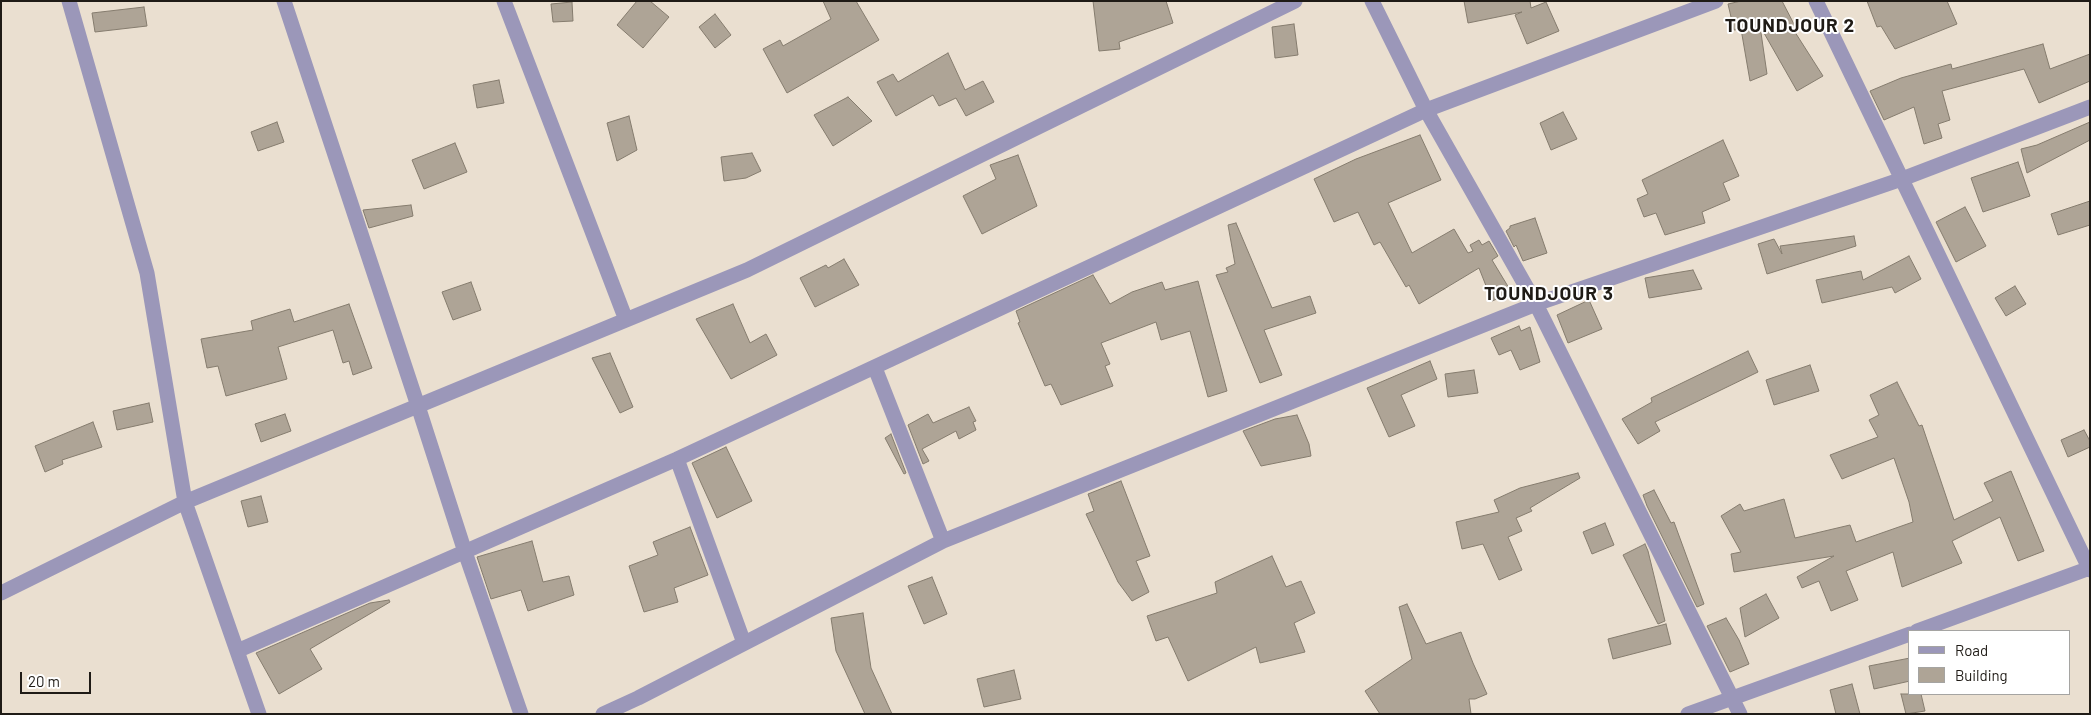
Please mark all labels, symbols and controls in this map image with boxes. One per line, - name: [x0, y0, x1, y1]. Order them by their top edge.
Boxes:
- district label: TOUNDJOUR 2: [1723, 15, 1857, 37]
- district label: TOUNDJOUR 3: [1483, 283, 1615, 305]
- legend: [1908, 630, 2071, 695]
- text: Road: [1955, 641, 1988, 659]
- scale bar: [22, 662, 94, 694]
- text: Building: [1955, 666, 2008, 684]
- text: 20 m: [28, 672, 60, 690]

